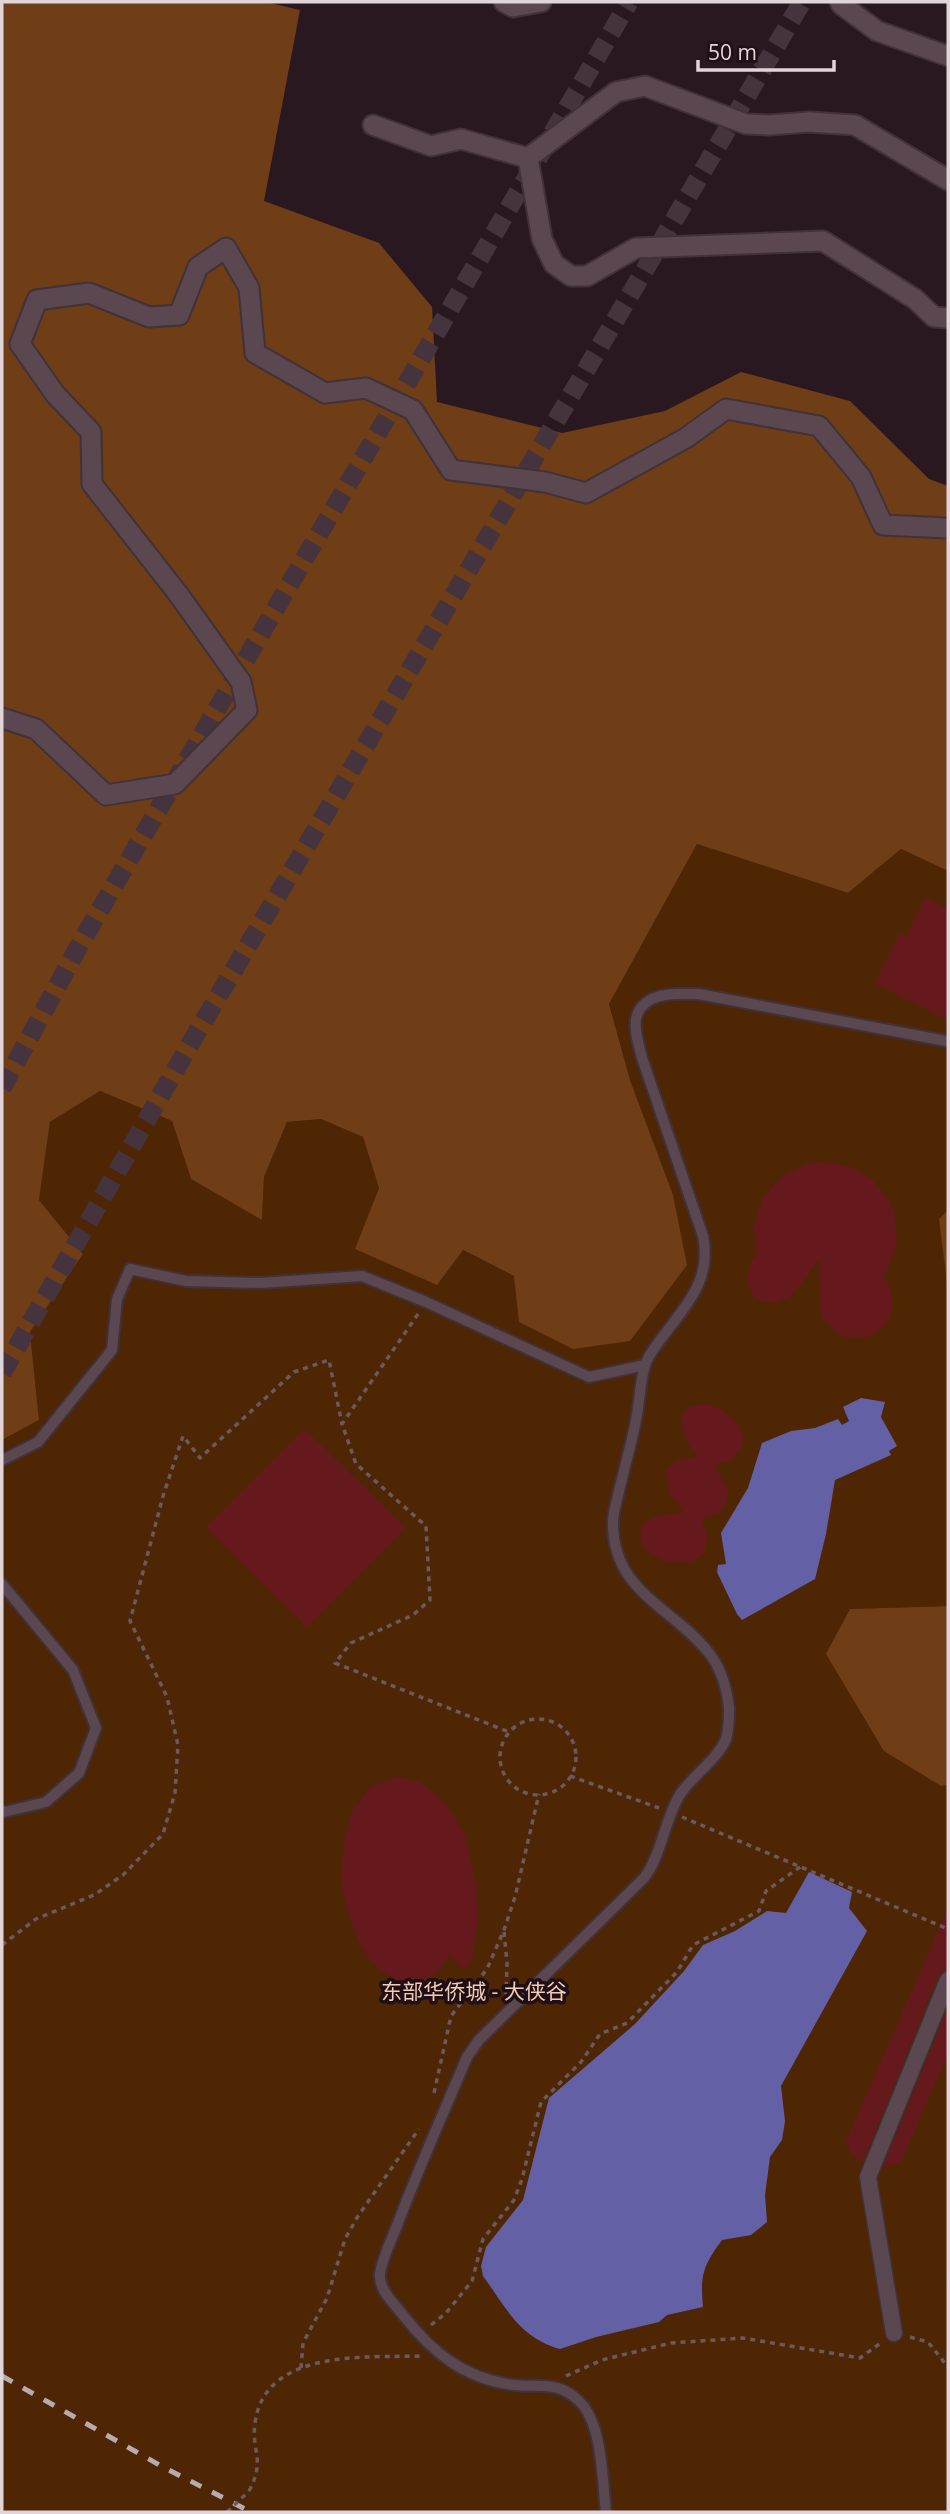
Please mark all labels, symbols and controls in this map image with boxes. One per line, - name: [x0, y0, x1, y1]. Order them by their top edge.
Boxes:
- scale bar: [698, 28, 834, 72]
- text: 50 m: [708, 38, 757, 66]
- park label: 东部华侨城 - 大侠谷: [381, 1977, 567, 2005]

